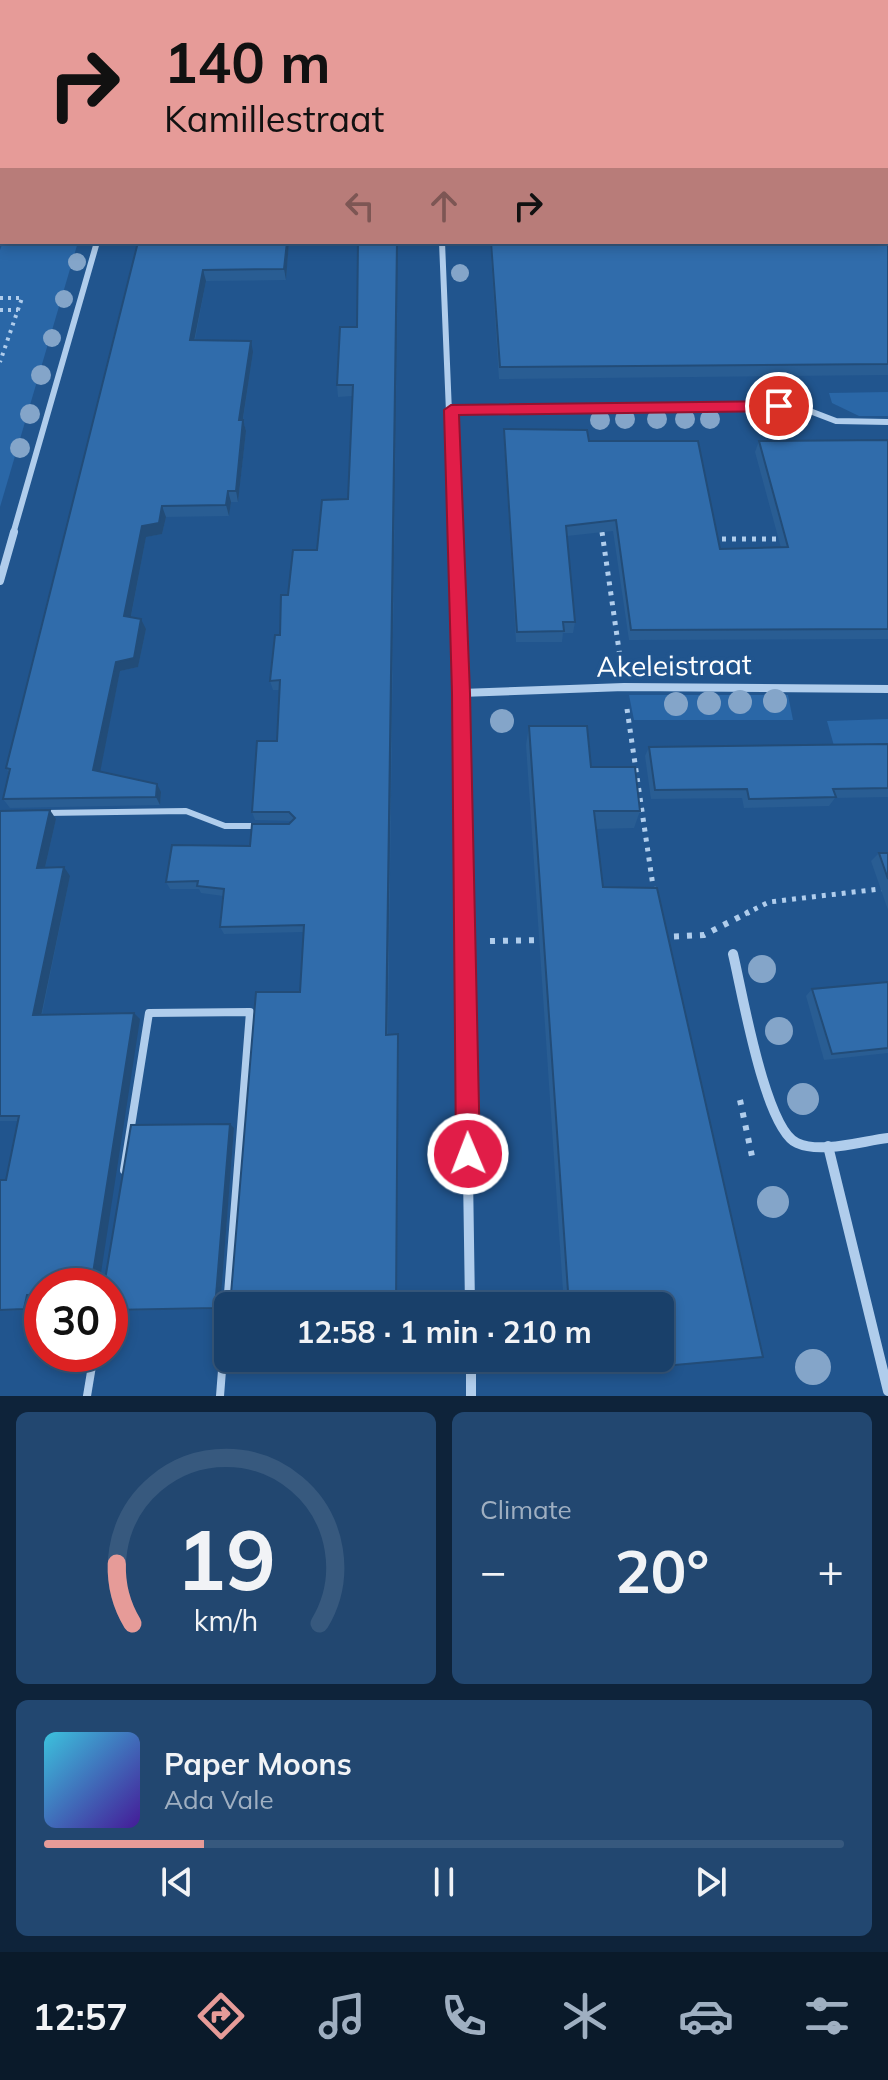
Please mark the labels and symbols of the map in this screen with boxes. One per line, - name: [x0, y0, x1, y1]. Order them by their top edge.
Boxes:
- pin: [745, 372, 813, 440]
- street label: Akeleistraat: [596, 646, 752, 684]
- position arrow: [426, 1112, 510, 1196]
- speed limit sign: 30: [24, 1268, 128, 1372]

